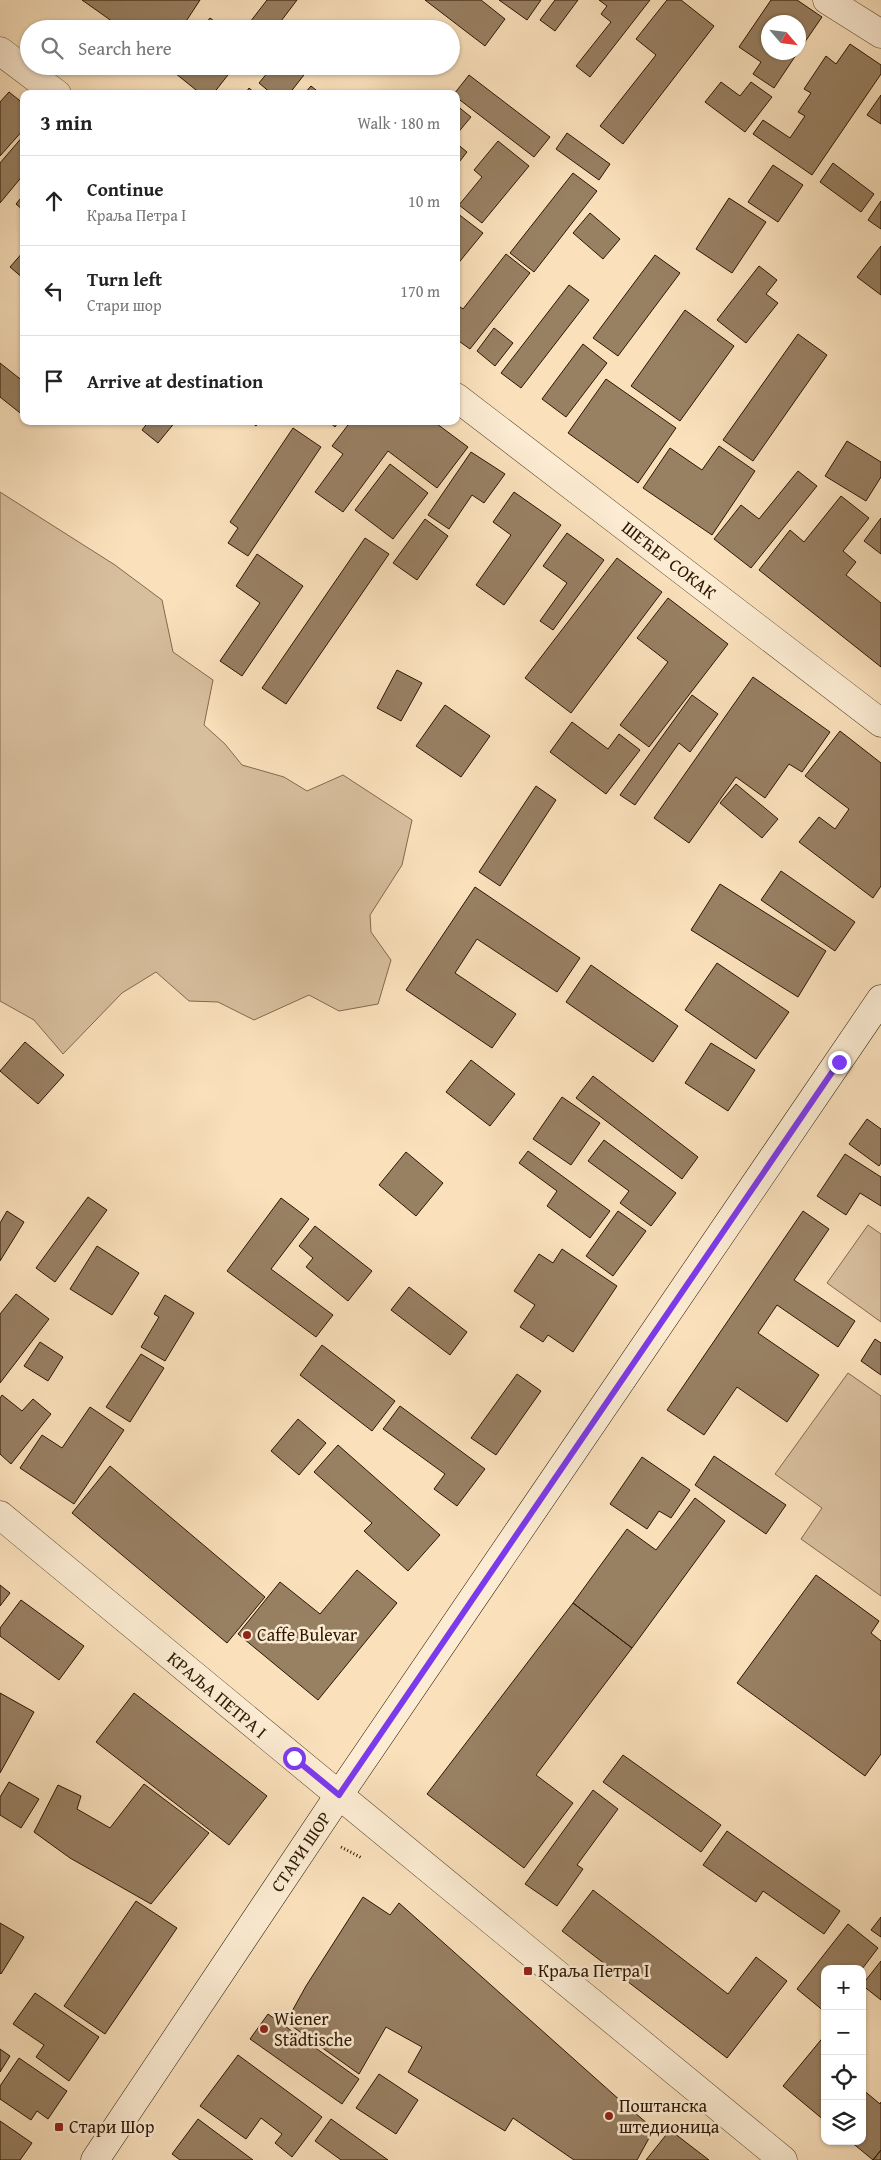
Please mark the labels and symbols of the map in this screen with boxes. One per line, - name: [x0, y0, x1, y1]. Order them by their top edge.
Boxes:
- north arrow: [761, 15, 806, 60]
- street label: ШЕЋЕР СОКАК: [616, 514, 722, 605]
- route end: [828, 1051, 851, 1074]
- place label: Caffe Bulevar: [257, 1621, 358, 1648]
- marker: Caffe Bulevar: [241, 1629, 253, 1641]
- street label: КРАЉА ПЕТРА I: [161, 1645, 273, 1745]
- route start: [283, 1747, 306, 1770]
- street label: СТАРИ ШОР: [264, 1806, 338, 1897]
- place label: Краља Петра I: [538, 1957, 650, 1984]
- marker: Краља Петра I: [522, 1965, 534, 1977]
- place label: Wiener Städtische: [274, 2005, 352, 2053]
- marker: Wiener Städtische: [258, 2023, 270, 2035]
- place label: Поштанска штедионица: [619, 2092, 720, 2140]
- marker: Поштанска штедионица: [603, 2110, 615, 2122]
- place label: Стари Шор: [69, 2113, 155, 2140]
- marker: Стари Шор: [53, 2121, 65, 2133]

